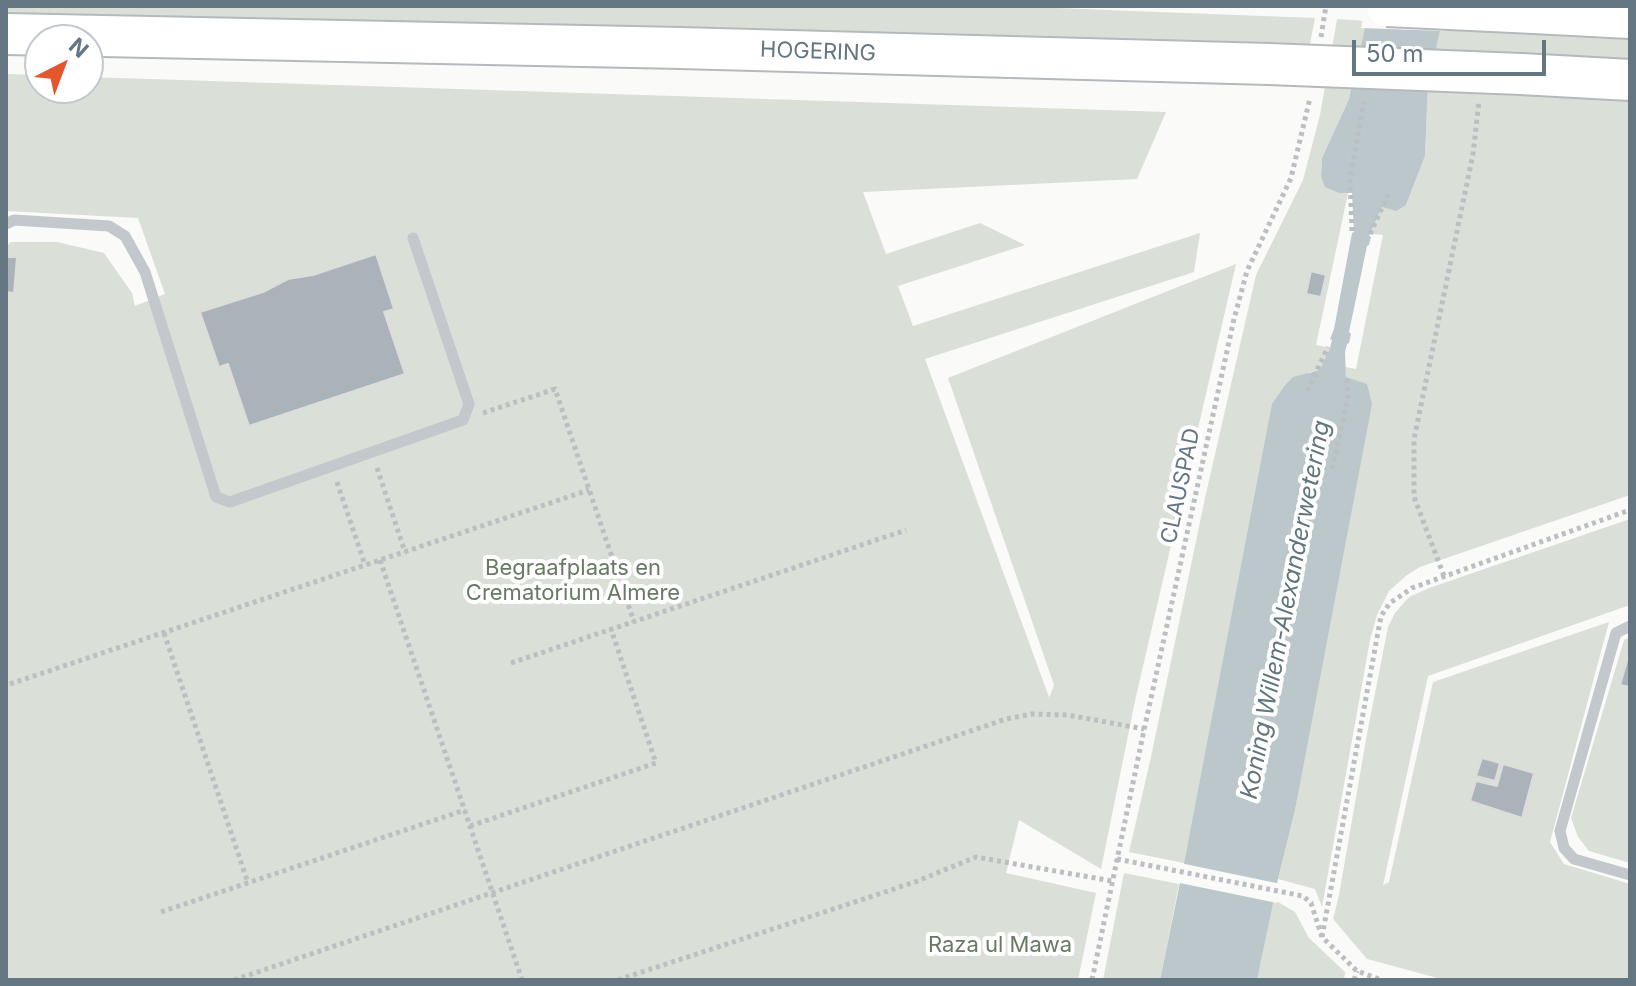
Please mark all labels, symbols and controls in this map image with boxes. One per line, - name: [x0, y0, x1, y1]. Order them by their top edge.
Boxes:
- north arrow: [24, 24, 104, 104]
- scale bar: [1356, 24, 1550, 74]
- text: N: [64, 32, 94, 63]
- street label: HOGERING: [760, 37, 876, 67]
- text: 50 m: [1366, 39, 1424, 68]
- water label: Koning Willem-Alexanderwetering: [1235, 418, 1337, 802]
- street label: CLAUSPAD: [1156, 426, 1206, 546]
- park label: Begraafplaats en Crematorium Almere: [466, 555, 680, 606]
- park label: Raza ul Mawa: [928, 932, 1072, 958]

